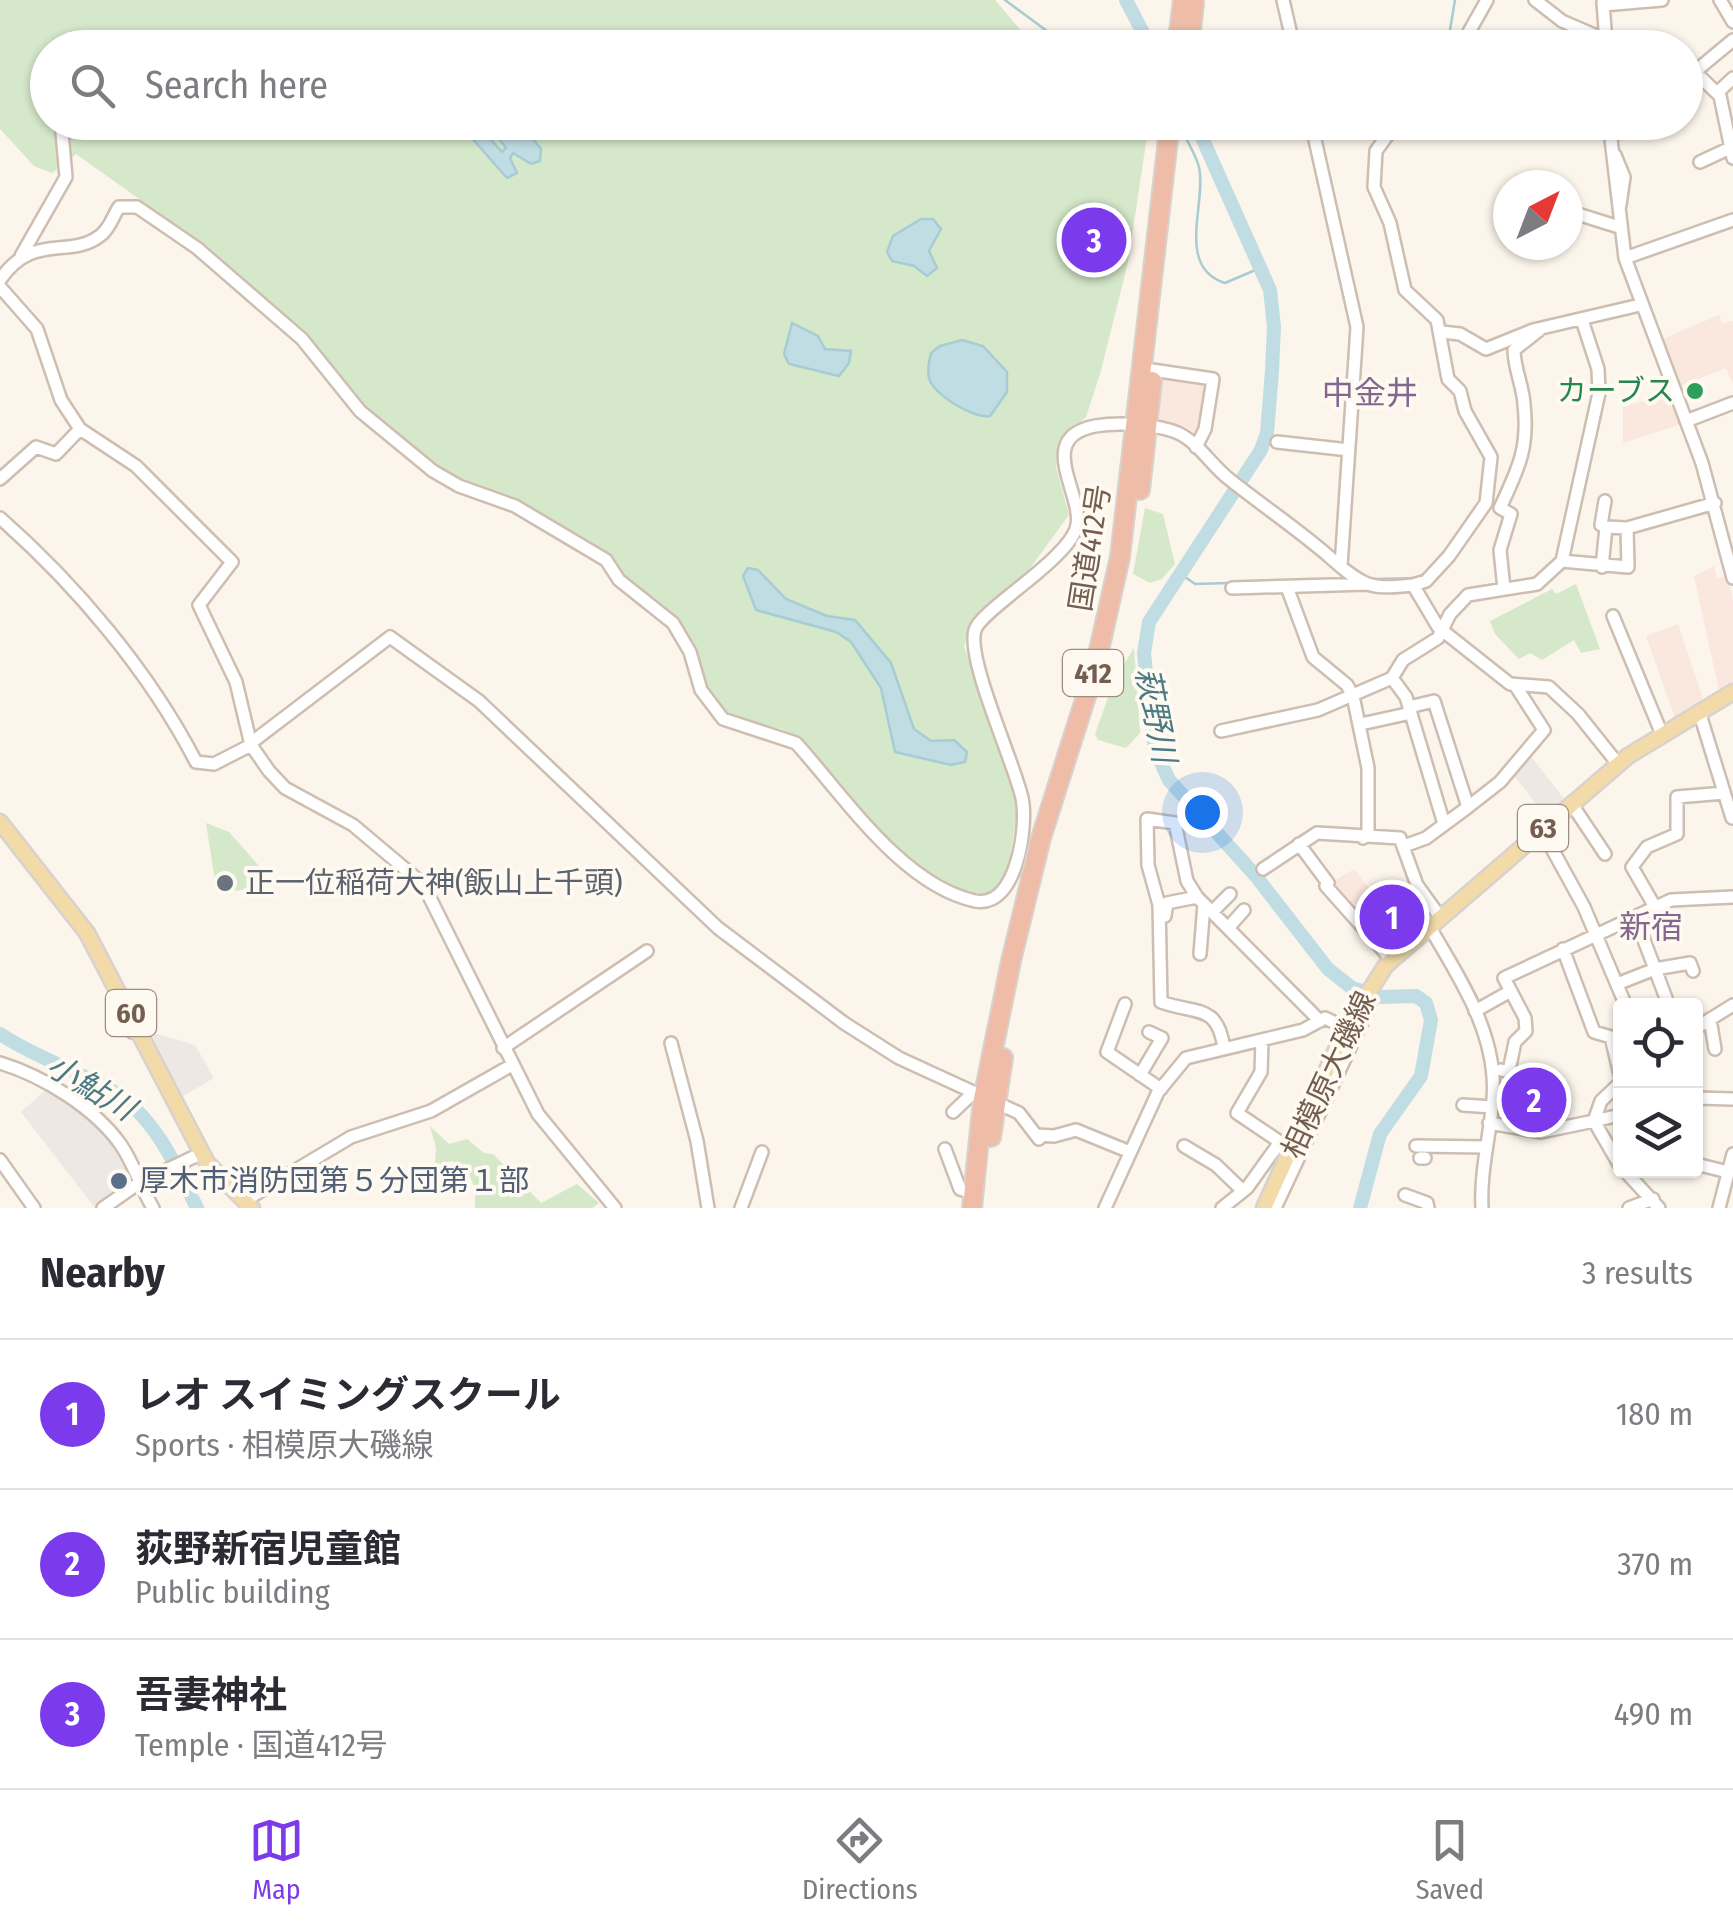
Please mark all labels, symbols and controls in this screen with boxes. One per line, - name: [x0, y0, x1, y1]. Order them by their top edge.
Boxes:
- search box: [30, 30, 1703, 140]
- icon: search: [65, 58, 120, 113]
- text: Search here: [145, 62, 328, 108]
- north arrow: [1493, 170, 1583, 260]
- pin: 3: [1062, 202, 1126, 278]
- place label: カーブス: [1557, 373, 1675, 409]
- district label: 中金井: [1322, 374, 1418, 412]
- marker: カーブス: [1684, 380, 1706, 402]
- street label: 国道412号: [1062, 482, 1118, 614]
- road number: 412: [1063, 650, 1123, 696]
- water label: 萩野川: [1128, 664, 1184, 769]
- your location: [1177, 787, 1228, 838]
- road number: 63: [1518, 805, 1568, 851]
- place label: 正一位稲荷大神(飯山上千頭): [245, 865, 623, 901]
- marker: 正一位稲荷大神(飯山上千頭): [214, 872, 236, 894]
- pin: 1: [1360, 880, 1424, 954]
- district label: 新宿: [1619, 908, 1683, 946]
- street label: 相模原大磯線: [1275, 986, 1383, 1164]
- road number: 60: [106, 990, 156, 1036]
- map controls: [1613, 998, 1703, 1178]
- button: locate: [1613, 998, 1703, 1088]
- water label: 小鮎川: [40, 1046, 144, 1130]
- pin: 2: [1502, 1062, 1566, 1138]
- button: layers: [1613, 1088, 1703, 1178]
- place label: 厚木市消防団第５分団第１部: [139, 1163, 529, 1199]
- marker: 厚木市消防団第５分団第１部: [108, 1170, 130, 1192]
- text: Nearby: [40, 1248, 165, 1298]
- text: 3 results: [1582, 1254, 1693, 1292]
- text: レオ スイミングスクール: [135, 1372, 561, 1418]
- text: 1: [66, 1395, 79, 1433]
- text: 180 m: [1616, 1395, 1693, 1433]
- text: Sports · 相模原大磯線: [135, 1426, 434, 1464]
- text: 荻野新宿児童館: [135, 1526, 401, 1572]
- text: 2: [65, 1545, 80, 1583]
- text: 370 m: [1617, 1545, 1693, 1583]
- text: Public building: [135, 1573, 330, 1611]
- text: 吾妻神社: [135, 1672, 287, 1718]
- text: 3: [65, 1695, 80, 1733]
- text: 490 m: [1614, 1695, 1693, 1733]
- text: Temple · 国道412号: [135, 1726, 388, 1764]
- tab: Map: [249, 1813, 304, 1906]
- tab: Directions: [802, 1813, 918, 1906]
- tab: Saved: [1416, 1813, 1484, 1906]

